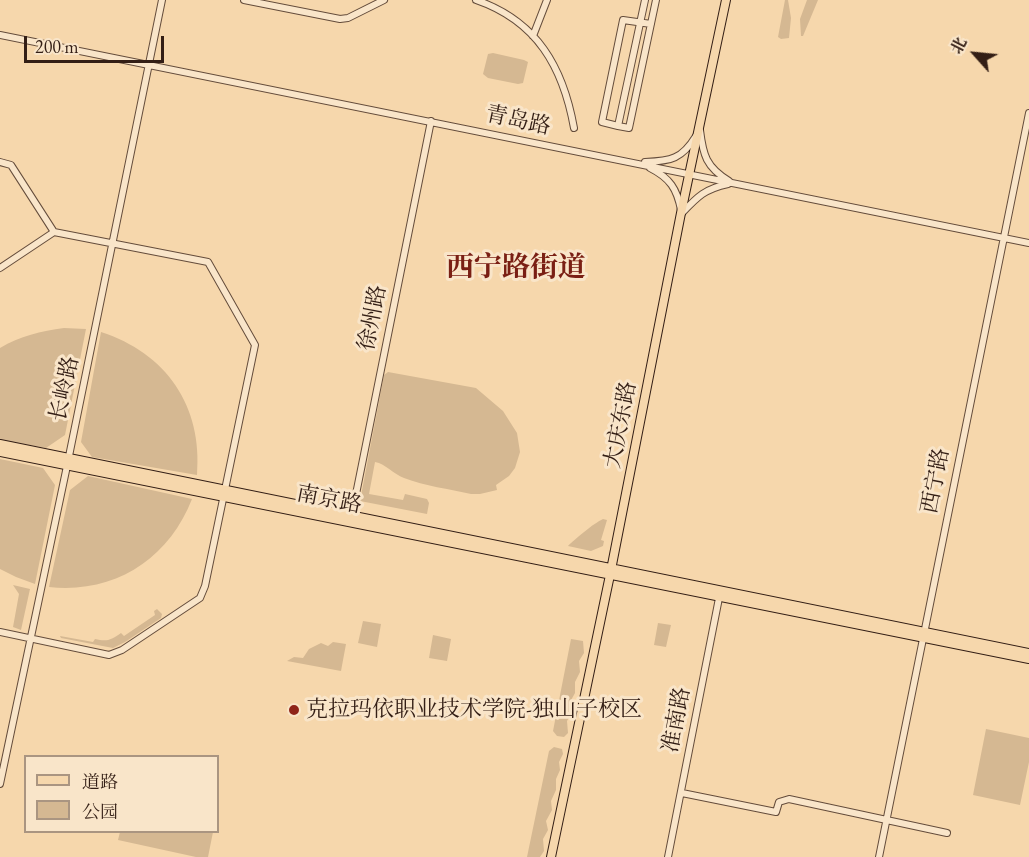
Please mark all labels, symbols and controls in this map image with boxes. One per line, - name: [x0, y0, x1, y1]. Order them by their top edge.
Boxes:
- scale bar: [27, 24, 166, 62]
- north arrow: [945, 24, 1005, 84]
- text: 北: [946, 34, 972, 58]
- text: 200 m: [35, 35, 79, 58]
- street label: 青岛路: [483, 101, 553, 141]
- district label: 西宁路街道: [446, 251, 586, 285]
- street label: 徐州路: [354, 283, 392, 353]
- street label: 长岭路: [45, 354, 85, 424]
- street label: 大庆东路: [600, 379, 642, 471]
- street label: 西宁路: [917, 446, 955, 516]
- street label: 南京路: [294, 481, 364, 519]
- street label: 准南路: [658, 685, 696, 755]
- place label: 克拉玛依职业技术学院-独山子校区: [306, 697, 642, 723]
- marker: 克拉玛依职业技术学院-独山子校区: [287, 703, 301, 717]
- legend: [24, 755, 219, 833]
- text: 道路: [82, 770, 118, 793]
- text: 公园: [82, 800, 118, 823]

